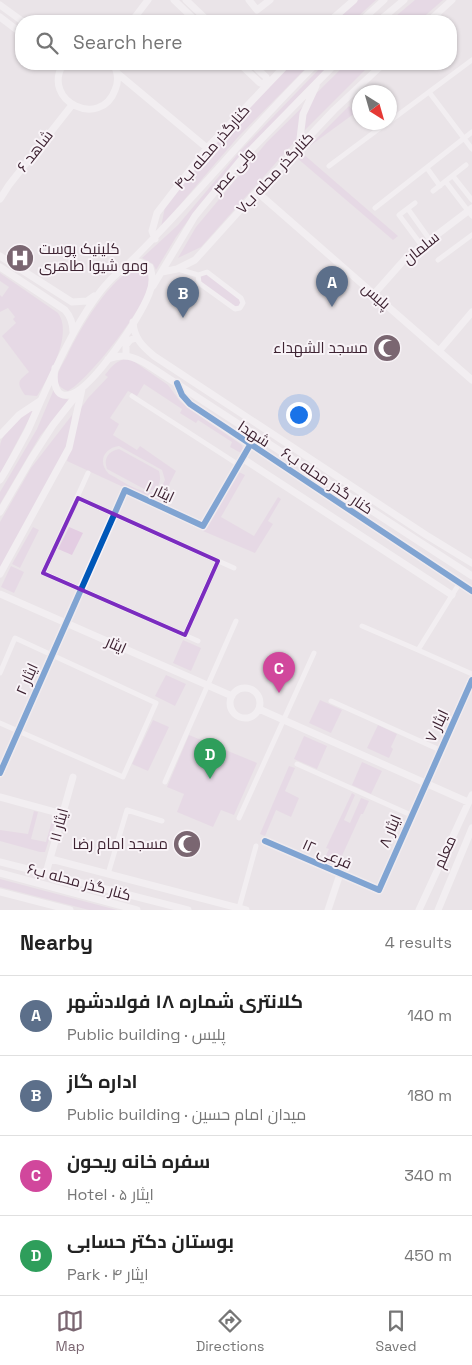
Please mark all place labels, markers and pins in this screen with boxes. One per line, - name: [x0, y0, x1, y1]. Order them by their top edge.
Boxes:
- place label: کلینیک پوست ومو شیوا طاهری: [39, 239, 148, 276]
- hospital icon: کلینیک پوست ومو شیوا طاهری: [5, 243, 35, 273]
- pin: A: [316, 266, 348, 307]
- pin: B: [167, 277, 199, 318]
- mosque icon: مسجد الشهداء: [372, 333, 402, 363]
- place label: مسجد الشهداء: [273, 338, 368, 358]
- pin: C: [263, 652, 295, 693]
- pin: D: [194, 738, 226, 779]
- mosque icon: مسجد امام رضا: [172, 829, 202, 859]
- place label: مسجد امام رضا: [73, 834, 168, 854]

